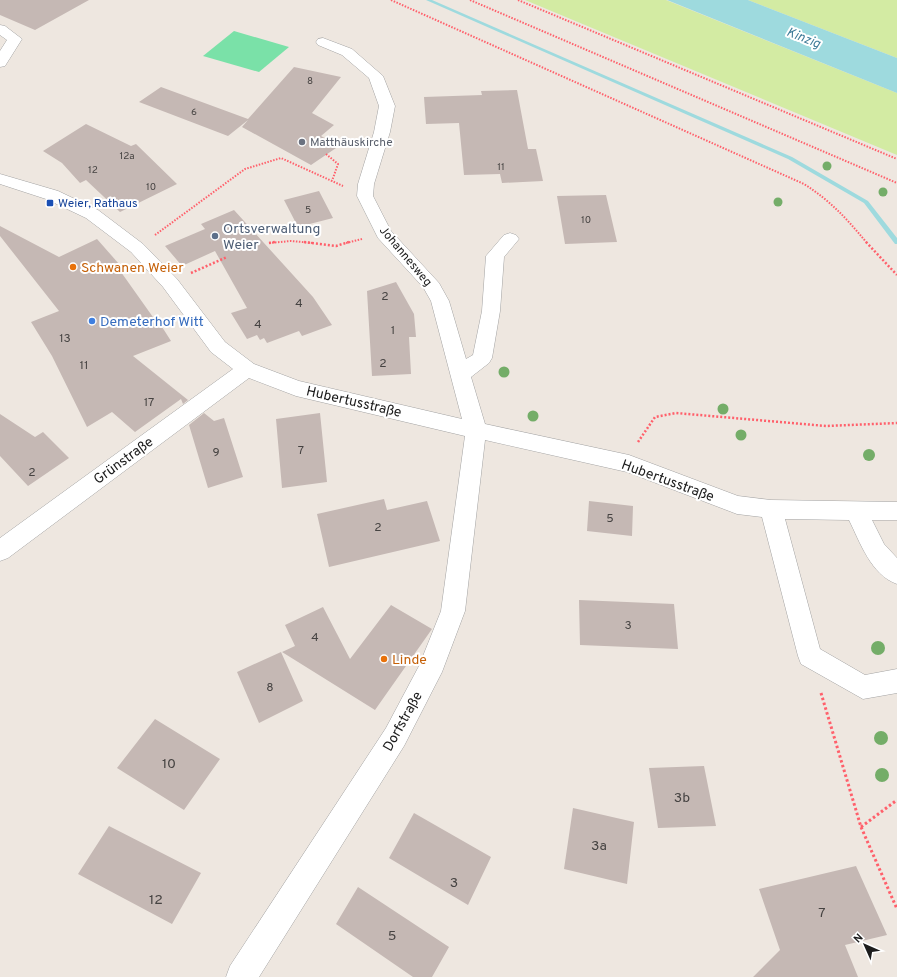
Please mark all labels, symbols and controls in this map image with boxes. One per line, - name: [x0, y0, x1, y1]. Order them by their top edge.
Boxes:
- water label: Kinzig: [784, 25, 823, 53]
- house number: 8: [307, 75, 313, 88]
- house number: 6: [191, 106, 197, 119]
- place label: Matthäuskirche: [310, 135, 393, 151]
- marker: Matthäuskirche: [297, 137, 307, 147]
- house number: 12a: [119, 150, 135, 163]
- house number: 11: [497, 161, 505, 174]
- house number: 12: [88, 164, 98, 177]
- house number: 10: [146, 181, 156, 194]
- place label: Weier, Rathaus: [58, 196, 138, 212]
- marker: Weier, Rathaus: [45, 198, 55, 208]
- house number: 5: [305, 204, 311, 217]
- house number: 10: [581, 214, 591, 227]
- place label: Ortsverwaltung Weier: [223, 221, 320, 254]
- street label: Johannesweg: [375, 223, 435, 290]
- marker: Ortsverwaltung Weier: [210, 231, 220, 241]
- place label: Schwanen Weier: [81, 260, 184, 277]
- marker: Schwanen Weier: [68, 262, 78, 272]
- house number: 2: [381, 289, 389, 305]
- house number: 4: [295, 296, 303, 312]
- place label: Demeterhof Witt: [100, 314, 204, 331]
- marker: Demeterhof Witt: [87, 316, 97, 326]
- house number: 4: [254, 317, 262, 333]
- house number: 1: [391, 323, 395, 339]
- house number: 13: [59, 331, 71, 347]
- house number: 2: [379, 356, 387, 372]
- house number: 11: [80, 358, 88, 374]
- street label: Hubertusstraße: [304, 383, 403, 422]
- house number: 17: [144, 395, 154, 411]
- street label: Grünstraße: [91, 434, 157, 489]
- house number: 7: [298, 443, 304, 459]
- house number: 9: [212, 445, 220, 461]
- street label: Hubertusstraße: [619, 457, 716, 506]
- house number: 2: [28, 465, 36, 481]
- house number: 5: [606, 511, 614, 527]
- house number: 2: [374, 520, 382, 536]
- house number: 3: [624, 618, 632, 634]
- house number: 4: [311, 630, 319, 646]
- place label: Linde: [392, 652, 427, 669]
- marker: Linde: [379, 654, 389, 664]
- house number: 8: [266, 680, 274, 696]
- street label: Dorfstraße: [380, 689, 427, 755]
- house number: 10: [162, 756, 176, 773]
- house number: 3b: [674, 790, 690, 807]
- house number: 3a: [591, 838, 607, 855]
- house number: 3: [450, 875, 458, 892]
- house number: 12: [149, 892, 163, 909]
- house number: 7: [818, 905, 826, 922]
- north arrow: [845, 925, 885, 965]
- house number: 5: [388, 928, 396, 945]
- text: N: [851, 931, 866, 946]

